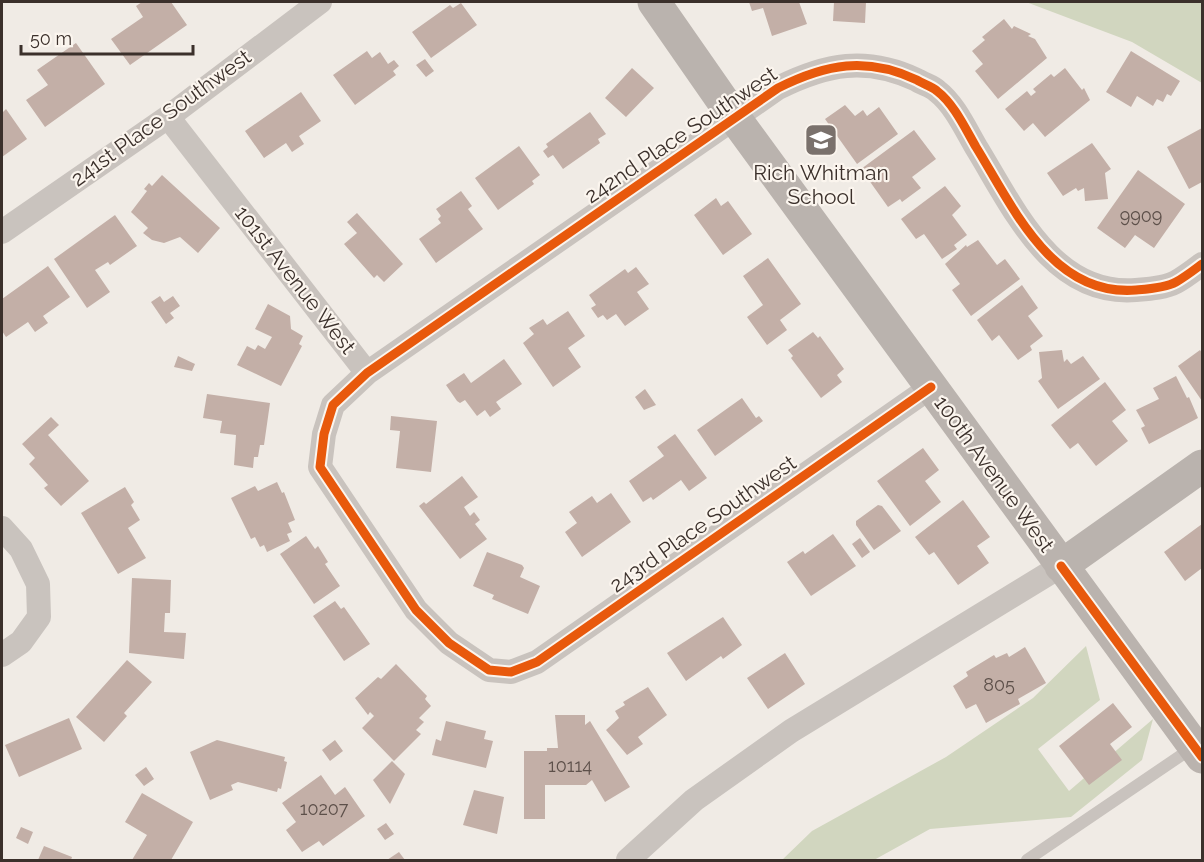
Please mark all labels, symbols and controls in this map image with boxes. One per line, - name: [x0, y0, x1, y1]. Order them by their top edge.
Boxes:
- scale bar: [21, 18, 194, 56]
- text: 50 m: [30, 28, 72, 49]
- street label: 241st Place Southwest: [66, 44, 256, 191]
- street label: 242nd Place Southwest: [580, 61, 782, 208]
- school or university icon: Rich Whitman School: [803, 122, 839, 158]
- place label: Rich Whitman School: [753, 160, 889, 209]
- street label: 101st Avenue West: [230, 201, 361, 359]
- house number: 9909: [1120, 205, 1162, 226]
- street label: 100th Avenue West: [929, 391, 1059, 557]
- street label: 243rd Place Southwest: [605, 450, 801, 597]
- house number: 805: [983, 674, 1015, 695]
- house number: 10114: [548, 755, 592, 776]
- house number: 10207: [300, 798, 349, 819]

